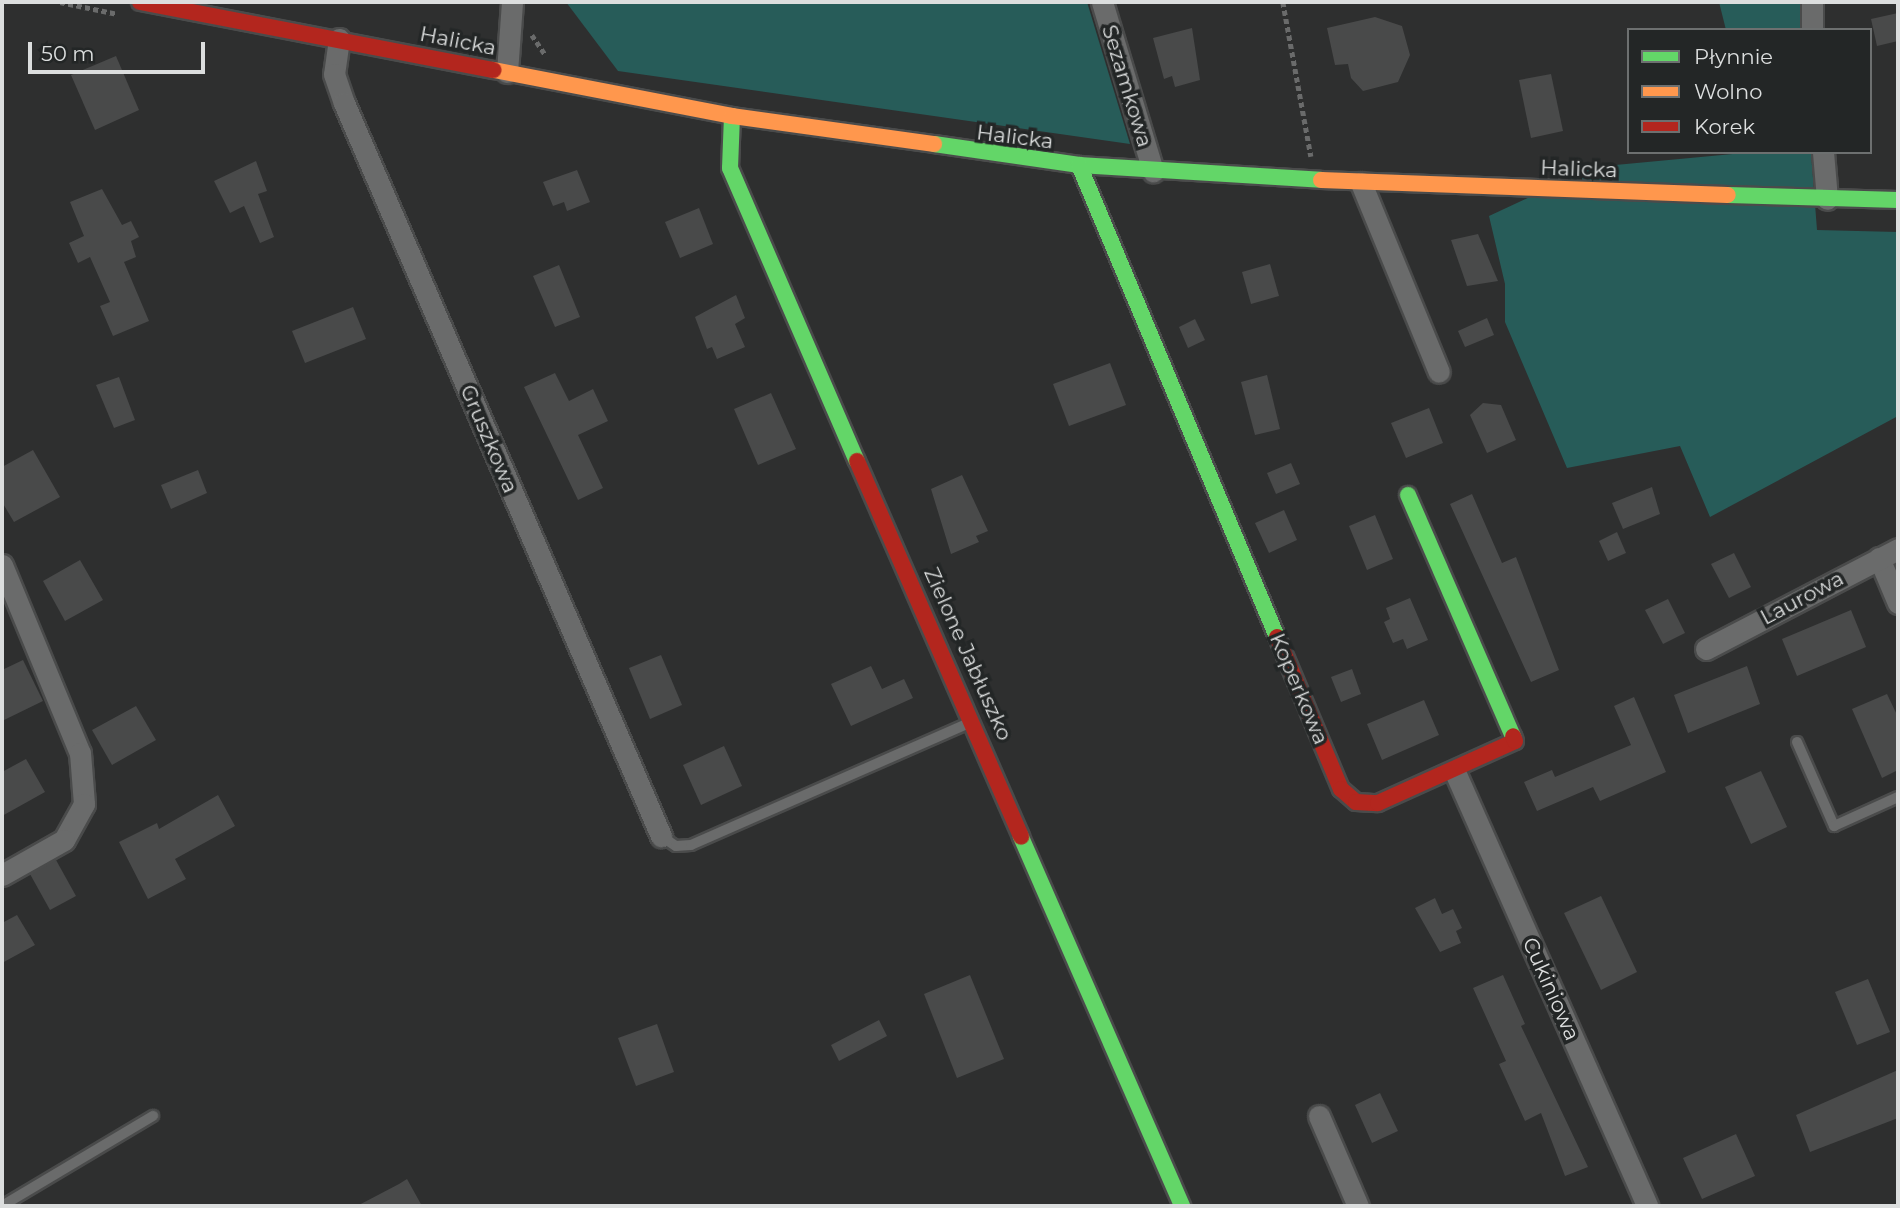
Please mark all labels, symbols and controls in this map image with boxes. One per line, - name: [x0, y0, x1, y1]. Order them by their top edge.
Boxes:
- street label: Halicka: [418, 21, 498, 61]
- street label: Sezamkowa: [1096, 22, 1158, 150]
- scale bar: [32, 28, 208, 72]
- legend: [1627, 28, 1872, 154]
- text: 50 m: [41, 41, 95, 66]
- text: Płynnie: [1694, 44, 1773, 69]
- text: Wolno: [1694, 79, 1762, 104]
- text: Korek: [1694, 114, 1755, 139]
- street label: Halicka: [975, 120, 1055, 154]
- street label: Halicka: [1540, 155, 1618, 183]
- street label: Gruszkowa: [455, 381, 523, 497]
- street label: Zielone Jabłuszko: [919, 564, 1017, 744]
- street label: Laurowa: [1756, 566, 1848, 630]
- street label: Koperkowa: [1264, 630, 1334, 748]
- street label: Cukiniowa: [1517, 934, 1585, 1044]

